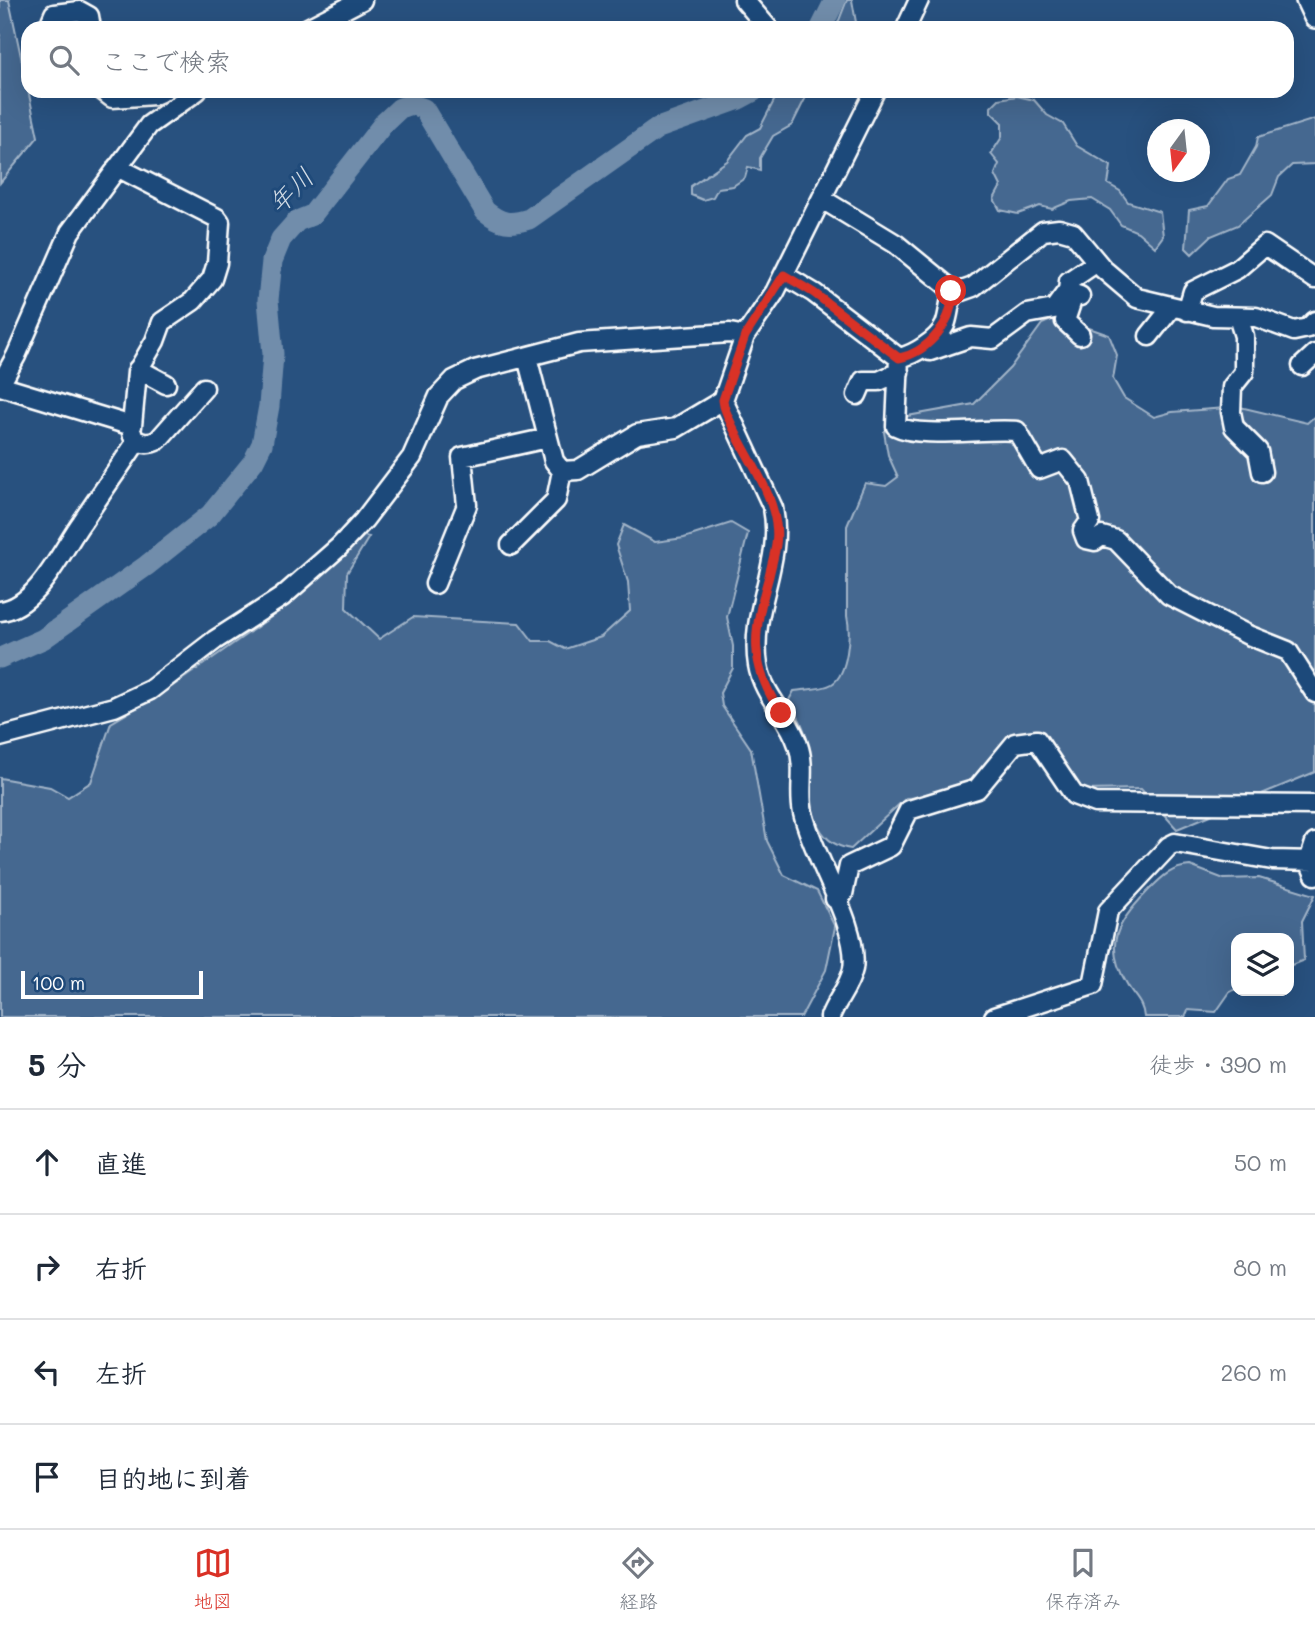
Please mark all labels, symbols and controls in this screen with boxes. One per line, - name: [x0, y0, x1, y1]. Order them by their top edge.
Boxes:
- search box: [21, 21, 1294, 98]
- icon: search: [45, 41, 83, 79]
- text: ここで検索: [101, 44, 231, 78]
- north arrow: [1147, 119, 1210, 182]
- water label: 年川: [260, 160, 321, 221]
- route start: [935, 275, 966, 306]
- route end: [765, 697, 796, 728]
- map controls: [1231, 933, 1294, 996]
- button: layers: [1231, 933, 1294, 996]
- scale bar: [21, 968, 203, 1000]
- text: 100 m: [32, 970, 85, 995]
- text: 5 分: [28, 1044, 86, 1084]
- text: 徒歩 · 390 m: [1149, 1049, 1287, 1079]
- icon: ahead: [28, 1143, 66, 1181]
- text: 直進: [95, 1146, 147, 1180]
- text: 50 m: [1234, 1147, 1287, 1177]
- icon: right: [28, 1248, 66, 1286]
- text: 右折: [95, 1251, 147, 1285]
- text: 80 m: [1233, 1252, 1287, 1282]
- icon: left: [28, 1353, 66, 1391]
- text: 左折: [95, 1356, 147, 1390]
- text: 260 m: [1220, 1357, 1287, 1387]
- icon: arrive: [28, 1458, 66, 1496]
- text: 目的地に到着: [95, 1461, 251, 1495]
- tab: 地図: [194, 1544, 232, 1613]
- tab: 経路: [619, 1544, 657, 1613]
- tab: 保存済み: [1045, 1544, 1121, 1613]

